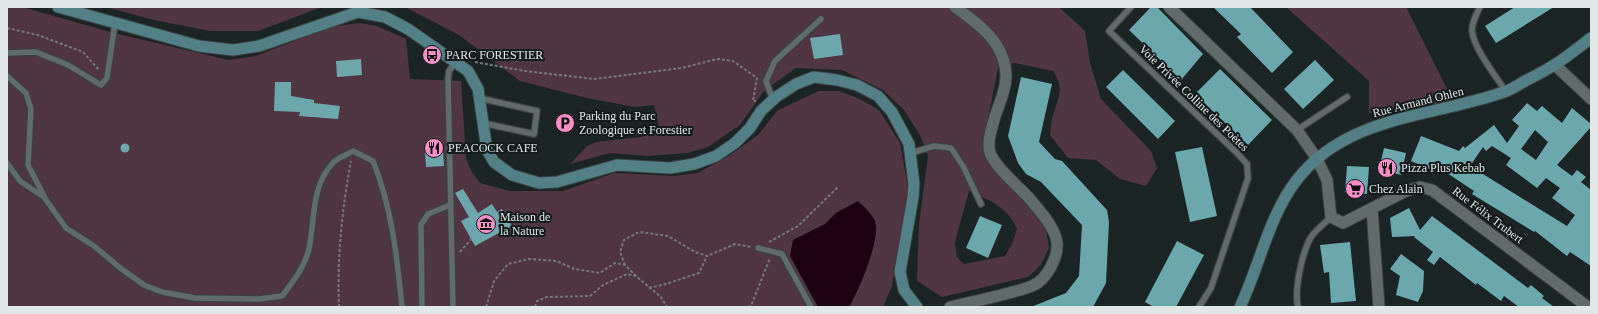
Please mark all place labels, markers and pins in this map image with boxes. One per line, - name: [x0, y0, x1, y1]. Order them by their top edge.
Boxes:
- bus stop icon: PARC FORESTIER: [421, 44, 443, 66]
- place label: PARC FORESTIER: [446, 48, 543, 62]
- place label: Parking du Parc Zoologique et Forestier: [579, 109, 692, 137]
- parking icon: Parking du Parc Zoologique et Forestier: [554, 112, 576, 134]
- restaurant icon: PEACOCK CAFE: [423, 137, 445, 159]
- place label: PEACOCK CAFE: [448, 141, 538, 155]
- restaurant icon: Pizza Plus Kebab: [1376, 157, 1398, 179]
- place label: Pizza Plus Kebab: [1401, 161, 1485, 175]
- supermarket icon: Chez Alain: [1344, 178, 1366, 200]
- place label: Chez Alain: [1369, 182, 1423, 196]
- place label: Maison de la Nature: [500, 210, 550, 238]
- museum icon: Maison de la Nature: [475, 213, 497, 235]

